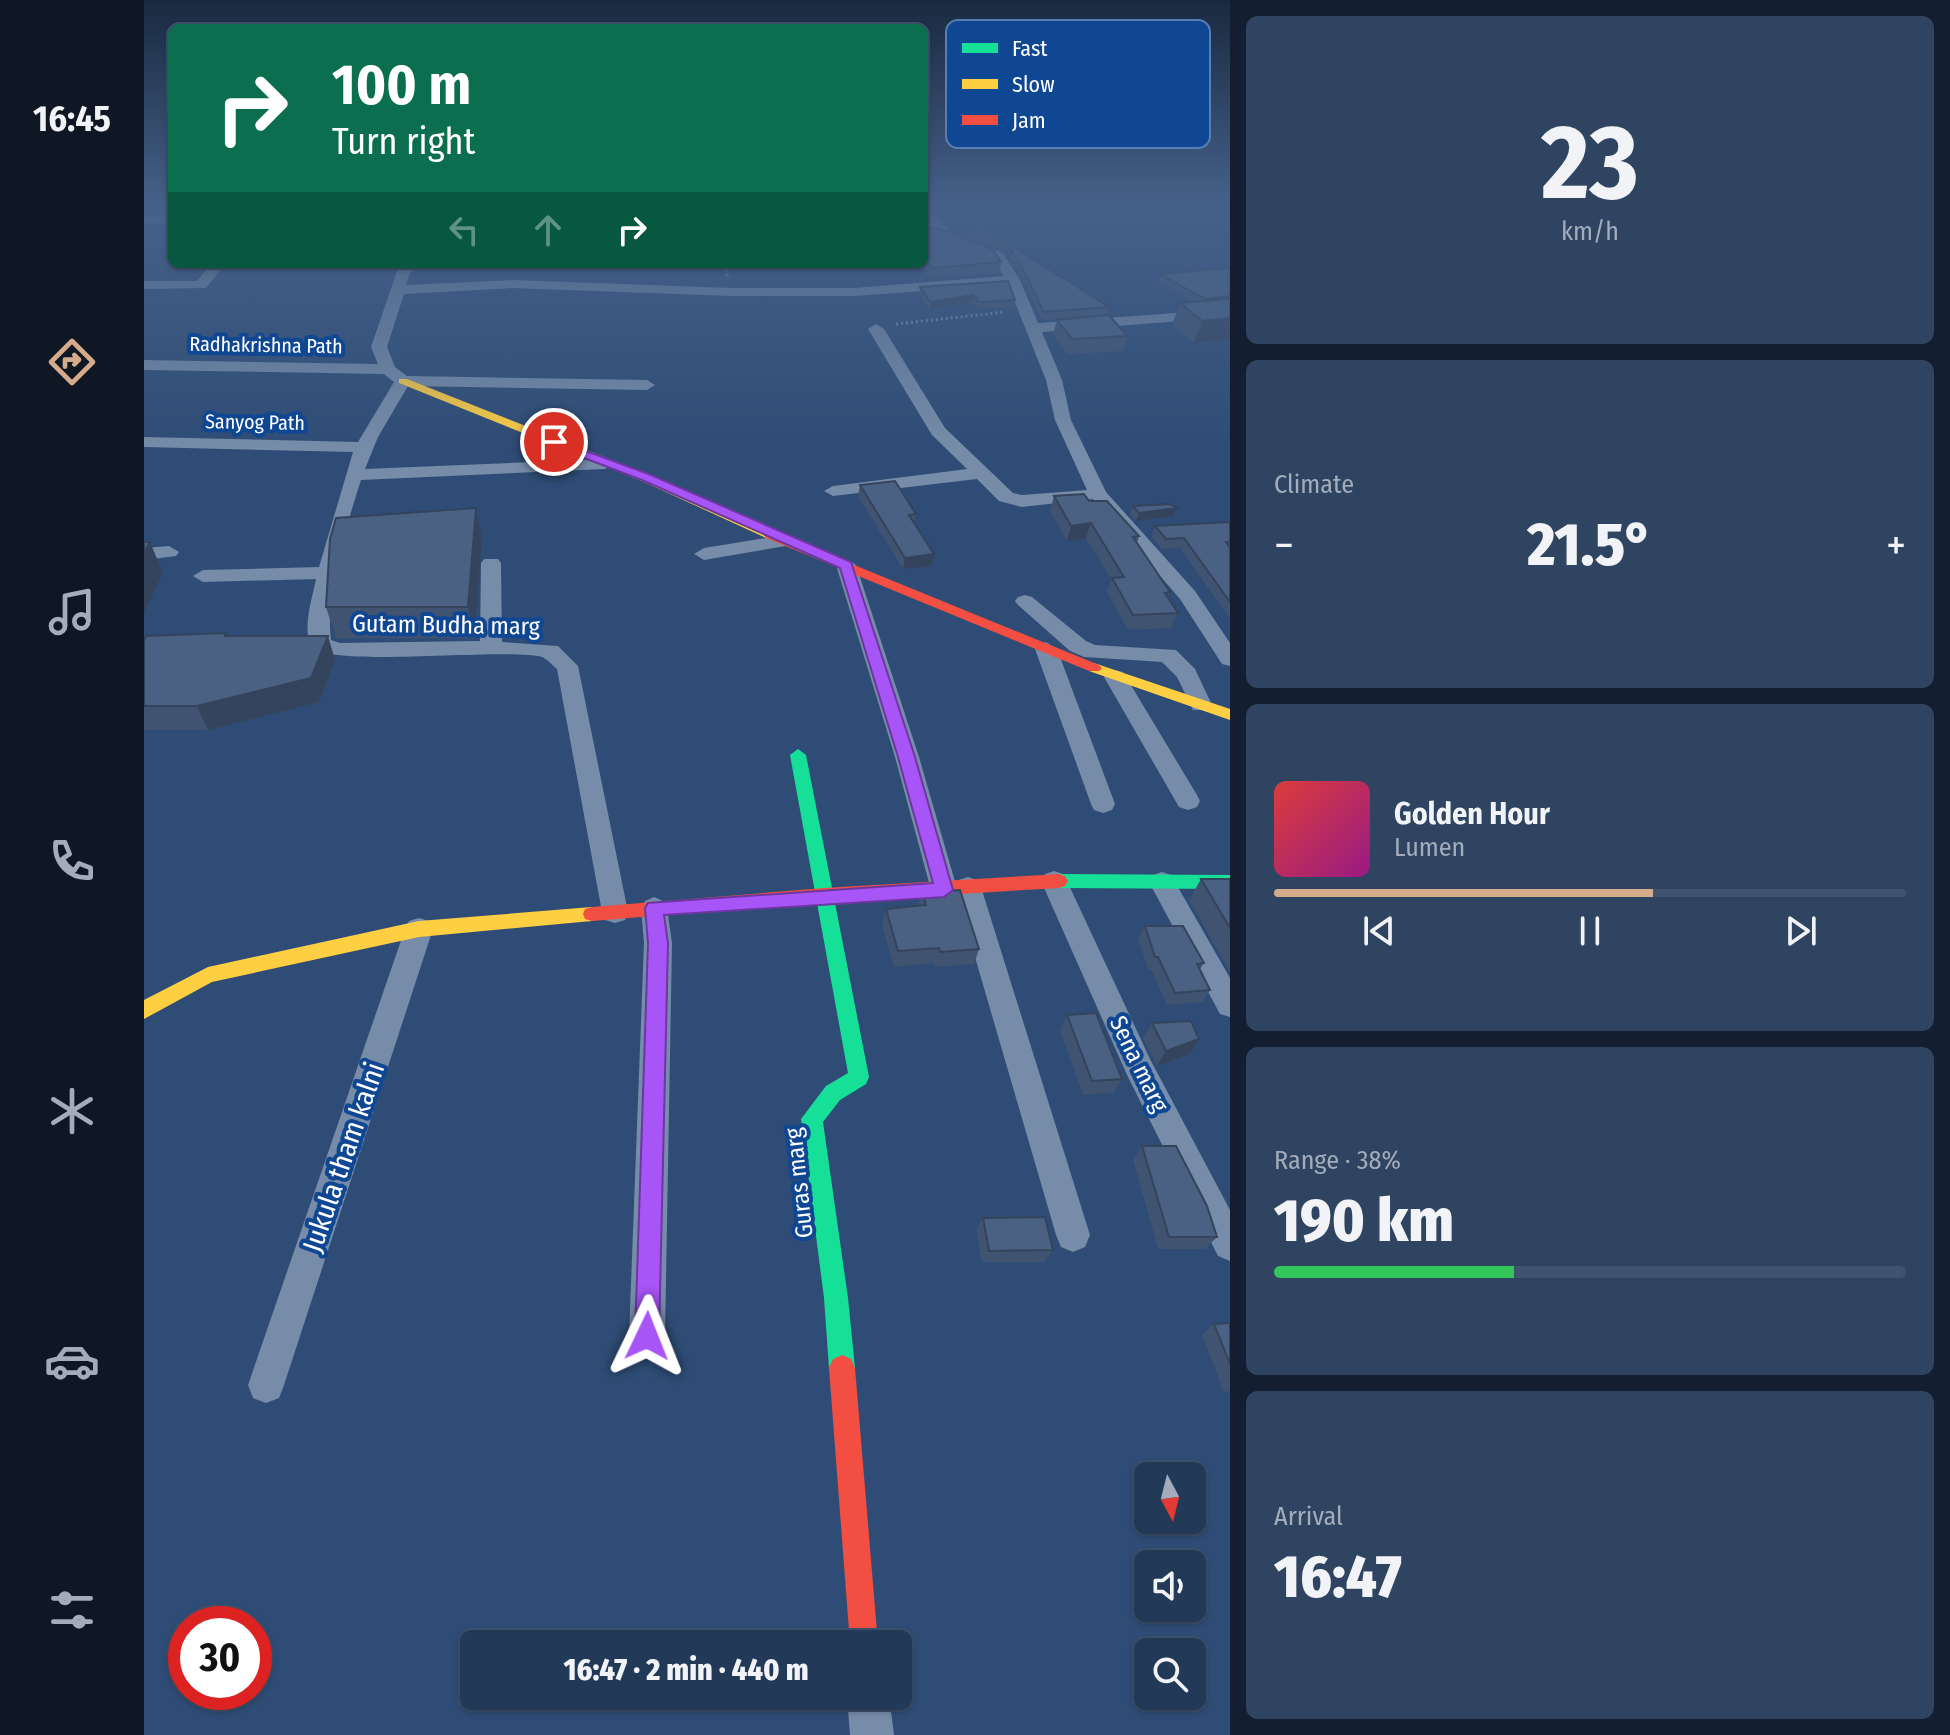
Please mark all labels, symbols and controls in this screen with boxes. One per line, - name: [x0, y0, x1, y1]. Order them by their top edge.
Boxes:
- legend: [946, 20, 1210, 148]
- text: Fast: [1012, 35, 1048, 62]
- text: 100 m: [332, 52, 471, 119]
- icon: right: [200, 56, 304, 160]
- text: Slow: [1012, 71, 1055, 98]
- text: 16:45: [33, 97, 111, 141]
- text: 23: [1541, 101, 1639, 226]
- text: Jam: [1012, 107, 1046, 134]
- text: Turn right: [332, 120, 475, 164]
- icon: left: [442, 208, 486, 252]
- icon: ahead: [526, 208, 570, 252]
- icon: right: [610, 208, 654, 252]
- text: km/h: [1561, 216, 1619, 247]
- street label: Radhakrishna Path: [189, 332, 343, 358]
- icon: directions: [44, 334, 100, 390]
- pin: [520, 408, 588, 476]
- street label: Sanyog Path: [205, 409, 305, 435]
- icon: arrive: [532, 420, 576, 464]
- text: Climate: [1274, 469, 1354, 500]
- text: 21.5°: [1527, 509, 1653, 581]
- text: −: [1274, 519, 1294, 572]
- text: +: [1886, 519, 1906, 572]
- icon: music: [44, 584, 100, 640]
- street label: Gutam Budha marg: [352, 609, 541, 641]
- text: Golden Hour: [1394, 796, 1550, 832]
- text: Lumen: [1394, 832, 1465, 863]
- icon: phone: [44, 833, 100, 889]
- icon: previous: [1357, 909, 1401, 953]
- icon: pause: [1568, 909, 1612, 953]
- icon: next: [1779, 909, 1823, 953]
- street label: Sena marg: [1104, 1011, 1175, 1117]
- street label: Jukula tham kalni: [296, 1058, 391, 1256]
- icon: climate: [44, 1083, 100, 1139]
- street label: Guras marg: [779, 1126, 819, 1240]
- text: Range · 38%: [1274, 1145, 1401, 1176]
- text: 190 km: [1274, 1185, 1454, 1257]
- position arrow: [605, 1294, 689, 1378]
- icon: car: [44, 1333, 100, 1389]
- north arrow: [1134, 1462, 1206, 1534]
- map controls: [1134, 1462, 1206, 1710]
- text: Arrival: [1274, 1501, 1343, 1532]
- text: 16:47: [1274, 1541, 1402, 1613]
- button: sound: [1134, 1550, 1206, 1622]
- icon: filters: [44, 1582, 100, 1638]
- speed limit sign: 30: [168, 1606, 272, 1710]
- button: search: [1134, 1638, 1206, 1710]
- text: 16:47 · 2 min · 440 m: [564, 1652, 808, 1688]

